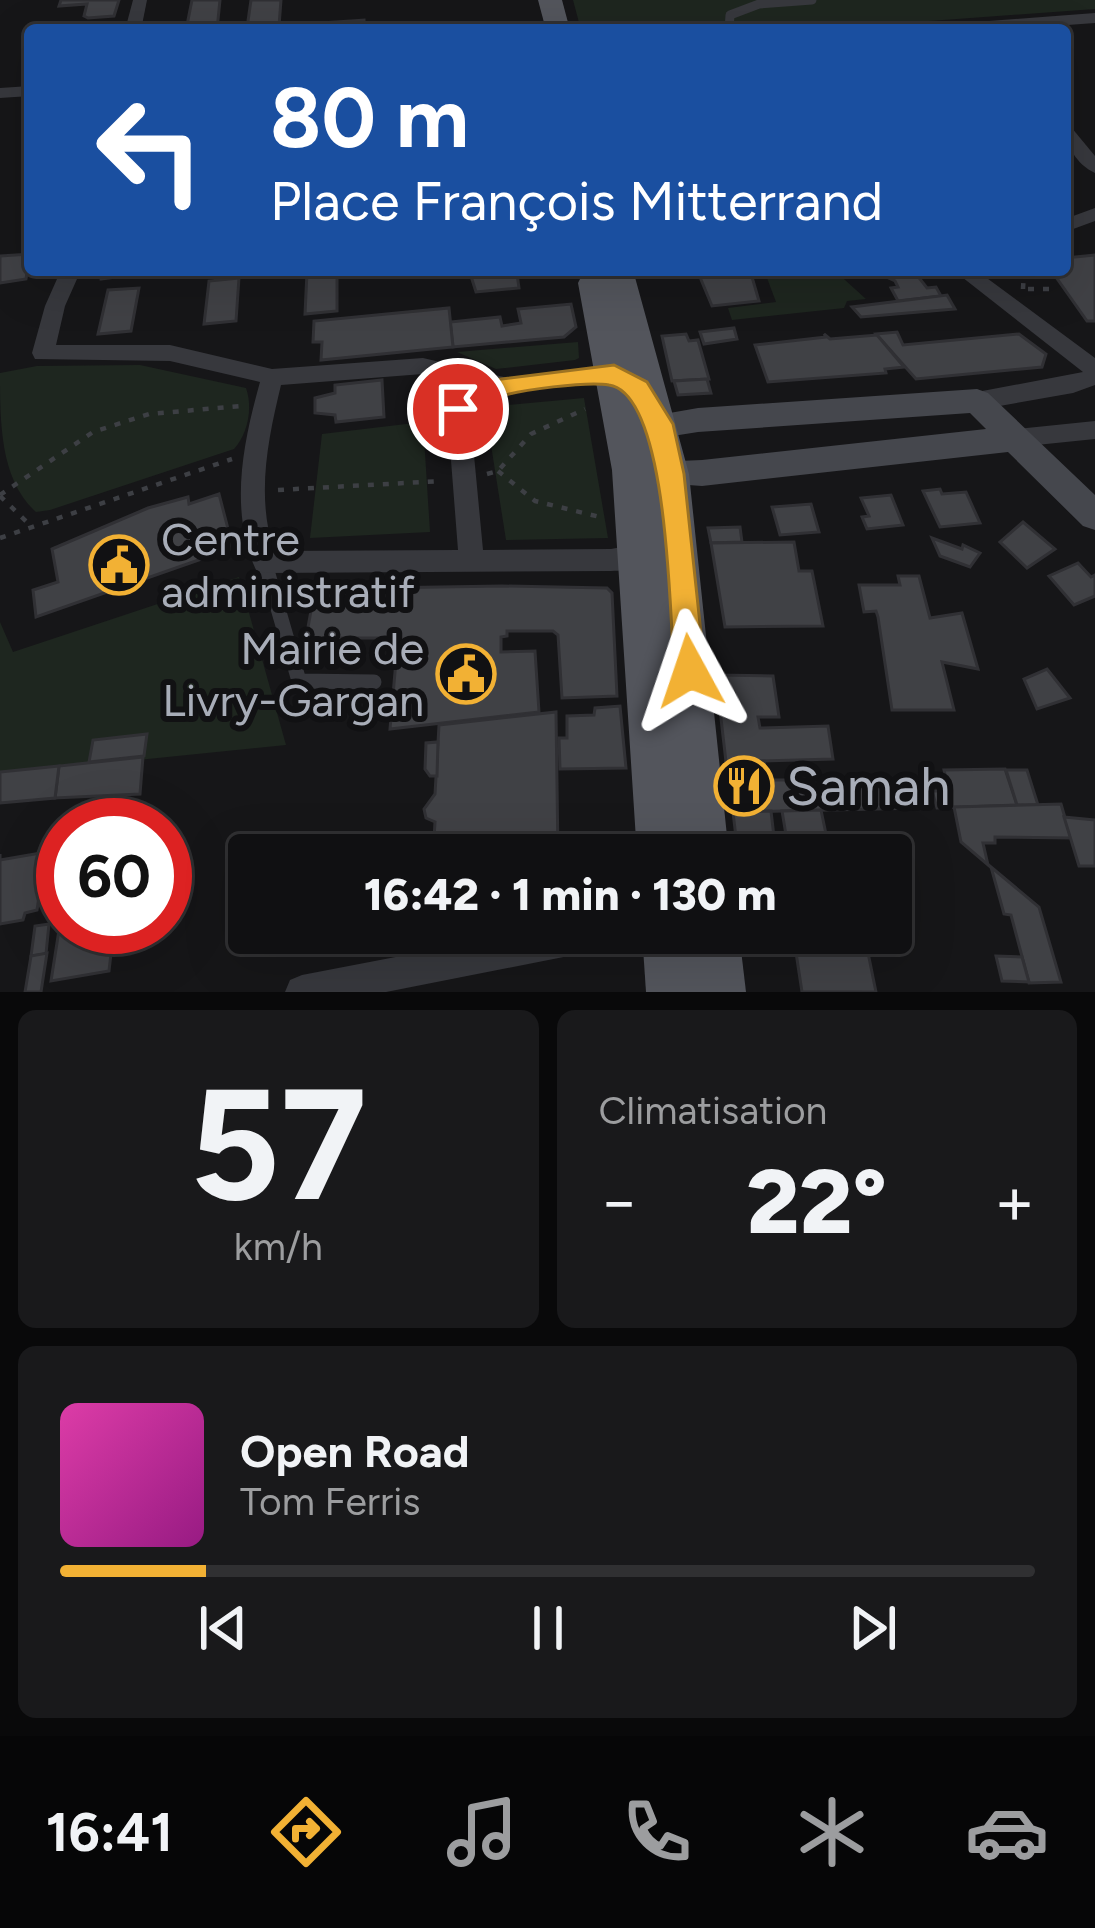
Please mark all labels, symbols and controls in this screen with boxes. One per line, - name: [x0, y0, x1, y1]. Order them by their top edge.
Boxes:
- text: 80 m: [270, 67, 469, 168]
- icon: left: [72, 72, 228, 228]
- text: Place François Mitterrand: [270, 169, 883, 234]
- pin: [407, 358, 509, 460]
- icon: arrive: [425, 376, 491, 442]
- place label: Centre administratif: [161, 512, 415, 618]
- public building icon: Centre administratif: [88, 534, 150, 596]
- position arrow: [627, 608, 753, 734]
- place label: Mairie de Livry-Gargan: [162, 621, 424, 727]
- public building icon: Mairie de Livry-Gargan: [435, 643, 497, 705]
- place label: Samah: [786, 754, 950, 819]
- restaurant icon: Samah: [713, 755, 775, 817]
- speed limit sign: 60: [36, 798, 192, 954]
- text: 16:42 · 1 min · 130 m: [364, 867, 776, 921]
- text: 57: [190, 1051, 367, 1238]
- text: Climatisation: [599, 1087, 827, 1134]
- text: 22°: [747, 1147, 887, 1256]
- text: −: [599, 1161, 640, 1241]
- text: +: [994, 1161, 1035, 1241]
- text: km/h: [234, 1223, 323, 1270]
- text: Open Road: [240, 1424, 470, 1478]
- text: Tom Ferris: [240, 1478, 420, 1525]
- icon: previous: [190, 1595, 256, 1661]
- icon: pause: [515, 1595, 581, 1661]
- icon: next: [840, 1595, 906, 1661]
- icon: directions: [264, 1790, 348, 1874]
- icon: music: [440, 1790, 524, 1874]
- icon: phone: [615, 1790, 699, 1874]
- icon: climate: [790, 1790, 874, 1874]
- icon: car: [965, 1790, 1049, 1874]
- text: 16:41: [46, 1800, 173, 1865]

